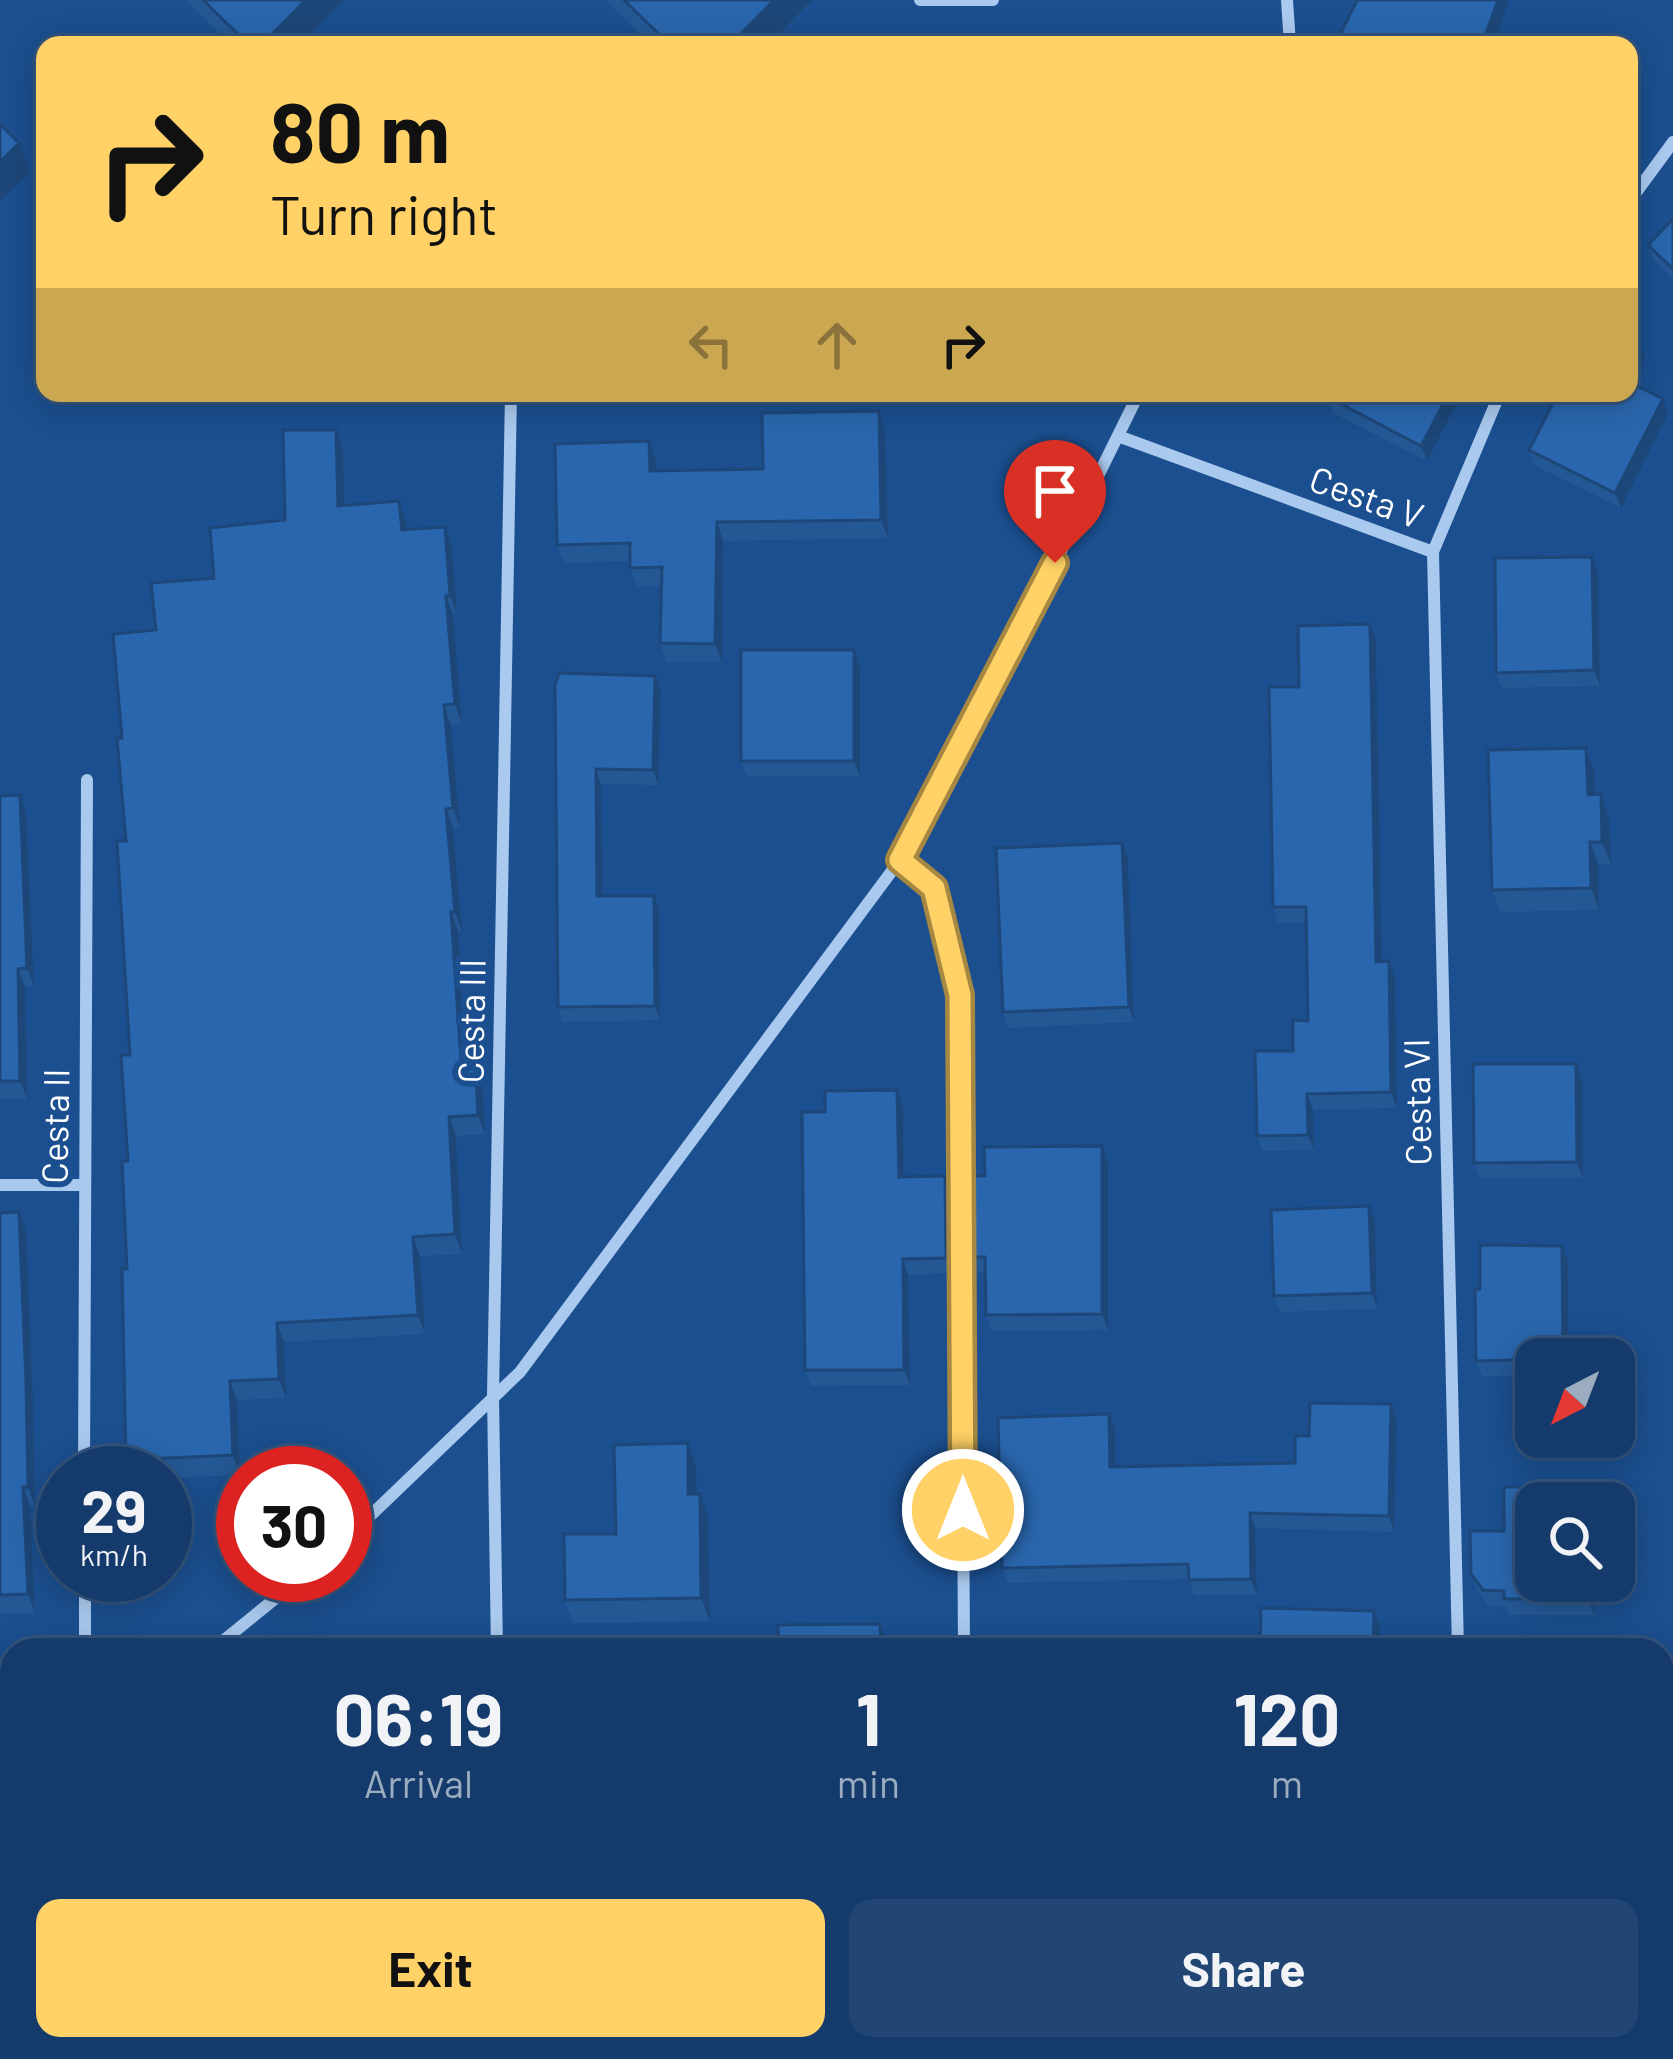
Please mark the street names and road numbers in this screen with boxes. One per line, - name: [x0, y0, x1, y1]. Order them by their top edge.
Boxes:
- street label: Cesta V: [1304, 456, 1430, 536]
- street label: Cesta III: [447, 958, 493, 1084]
- street label: Cesta VI: [1393, 1038, 1439, 1166]
- street label: Cesta II: [31, 1068, 77, 1184]

